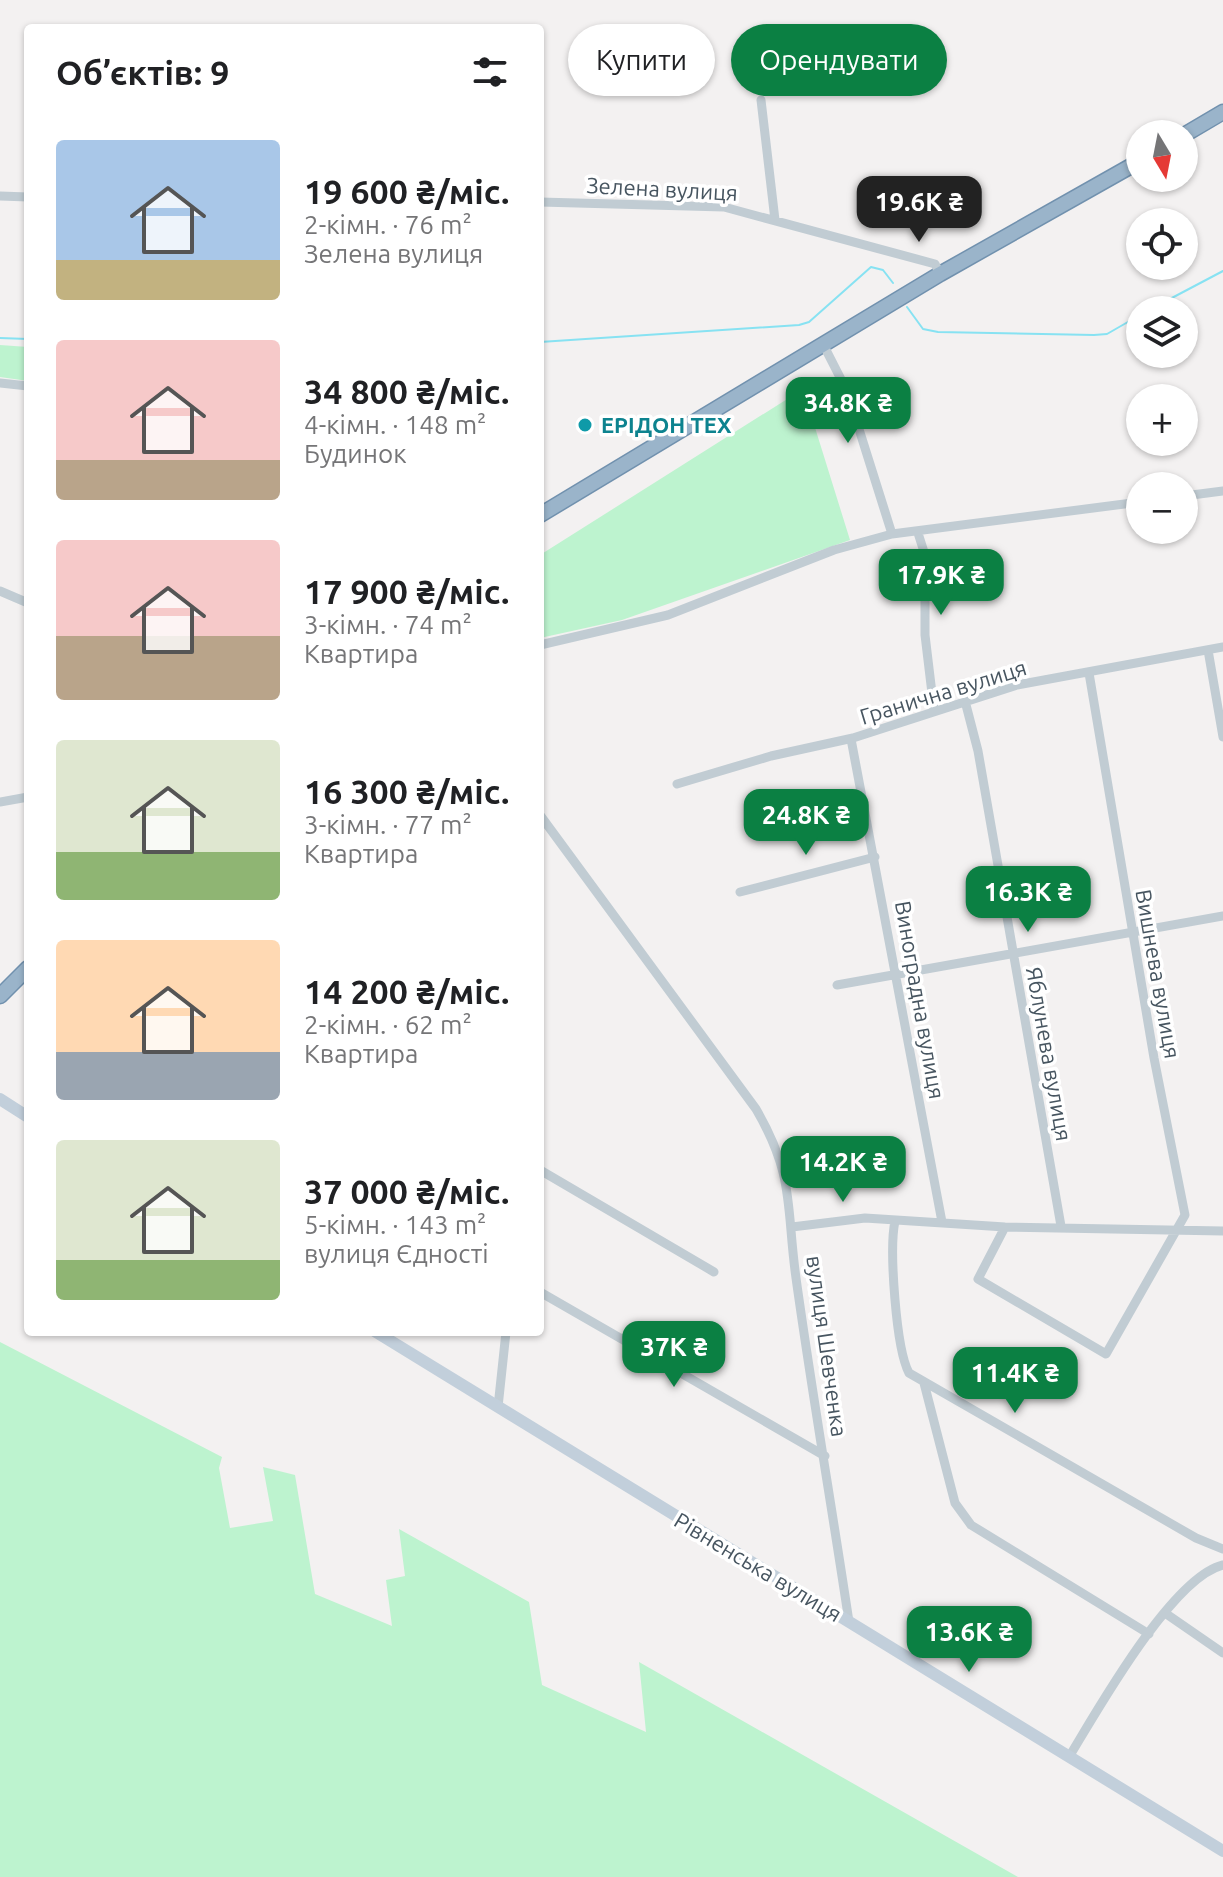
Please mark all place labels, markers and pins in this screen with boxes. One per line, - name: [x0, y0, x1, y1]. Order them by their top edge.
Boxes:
- pin: 19.6K ₴: [845, 176, 993, 244]
- pin: 34.8K ₴: [774, 377, 922, 445]
- place label: ЕРІДОН ТЕХ: [601, 412, 732, 437]
- marker: ЕРІДОН ТЕХ: [576, 416, 594, 434]
- pin: 17.9K ₴: [867, 549, 1015, 617]
- pin: 24.8K ₴: [732, 789, 880, 857]
- pin: 16.3K ₴: [954, 866, 1102, 934]
- pin: 14.2K ₴: [769, 1136, 917, 1204]
- pin: 37K ₴: [618, 1321, 730, 1389]
- pin: 11.4K ₴: [941, 1347, 1089, 1415]
- pin: 13.6K ₴: [895, 1606, 1043, 1674]

